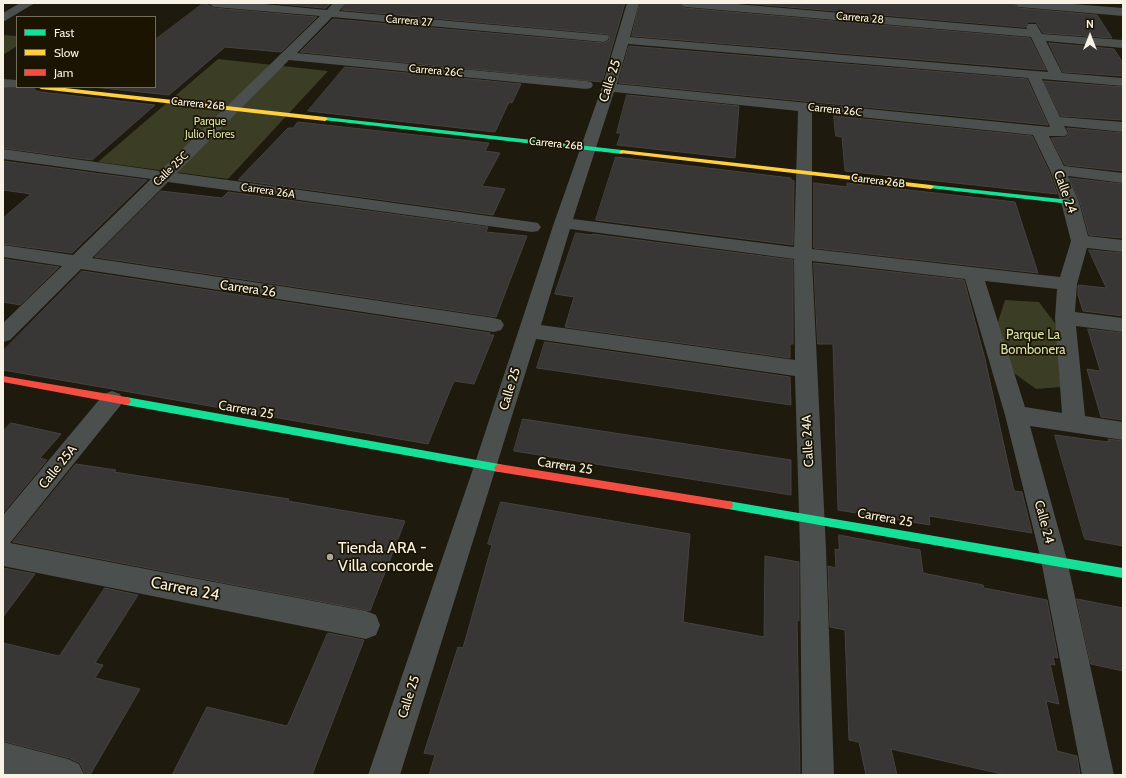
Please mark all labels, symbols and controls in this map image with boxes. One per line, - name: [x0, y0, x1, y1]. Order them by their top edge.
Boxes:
- street label: Carrera 28: [835, 9, 885, 27]
- street label: Carrera 27: [385, 12, 433, 30]
- legend: [16, 16, 156, 88]
- north arrow: [1070, 16, 1110, 56]
- text: N: [1086, 17, 1094, 31]
- text: Fast: [54, 25, 74, 40]
- text: Slow: [54, 45, 79, 60]
- street label: Calle 25: [596, 58, 624, 104]
- street label: Carrera 26C: [408, 62, 464, 80]
- text: Jam: [54, 65, 73, 80]
- street label: Carrera 26B: [170, 95, 226, 113]
- street label: Carrera 26C: [807, 101, 863, 119]
- park label: Parque Julio Flores: [185, 115, 235, 141]
- street label: Carrera 26B: [528, 135, 584, 153]
- street label: Calle 25C: [151, 149, 191, 189]
- street label: Calle 24: [1050, 169, 1080, 215]
- street label: Carrera 26B: [850, 171, 906, 191]
- street label: Carrera 26A: [240, 181, 296, 201]
- street label: Carrera 26: [219, 277, 277, 301]
- park label: Parque La Bombonera: [1001, 327, 1065, 358]
- street label: Calle 25: [496, 366, 524, 412]
- street label: Carrera 25: [217, 397, 275, 423]
- street label: Calle 24A: [799, 415, 817, 467]
- street label: Calle 25A: [36, 442, 80, 492]
- street label: Carrera 25: [536, 454, 594, 478]
- street label: Calle 24: [1031, 499, 1057, 545]
- street label: Carrera 25: [856, 505, 914, 531]
- place label: Tienda ARA - Villa concorde: [338, 538, 433, 576]
- marker: Tienda ARA - Villa concorde: [325, 552, 335, 562]
- street label: Carrera 24: [149, 573, 221, 605]
- street label: Calle 25: [395, 674, 423, 720]

